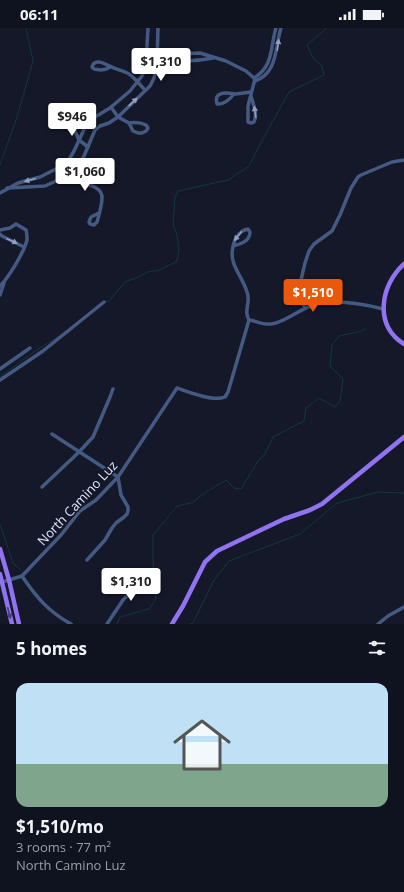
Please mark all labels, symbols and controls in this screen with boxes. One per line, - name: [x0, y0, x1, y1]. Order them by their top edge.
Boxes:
- text: 06:11: [20, 4, 59, 24]
- one-way arrow: [275, 39, 281, 51]
- pin: $1,310: [128, 48, 194, 82]
- text: $1,310: [141, 52, 181, 70]
- one-way arrow: [128, 97, 138, 106]
- pin: $946: [48, 103, 96, 137]
- one-way arrow: [252, 106, 258, 118]
- text: $946: [57, 107, 87, 125]
- pin: $1,060: [52, 158, 118, 192]
- text: $1,060: [65, 162, 105, 180]
- one-way arrow: [24, 177, 36, 183]
- one-way arrow: [234, 230, 243, 241]
- one-way arrow: [6, 238, 18, 244]
- pin: $1,510: [280, 279, 346, 313]
- text: $1,510: [293, 283, 333, 301]
- street label: North Camino Luz: [33, 457, 121, 549]
- pin: $1,310: [98, 568, 164, 602]
- text: $1,310: [111, 572, 151, 590]
- one-way arrow: [6, 607, 12, 619]
- text: 5 homes: [16, 637, 87, 660]
- icon: filters: [366, 637, 388, 659]
- icon: home: [166, 709, 238, 781]
- text: $1,510/mo: [16, 815, 104, 838]
- text: 3 rooms · 77 m²: [16, 838, 111, 856]
- text: North Camino Luz: [16, 856, 126, 874]

